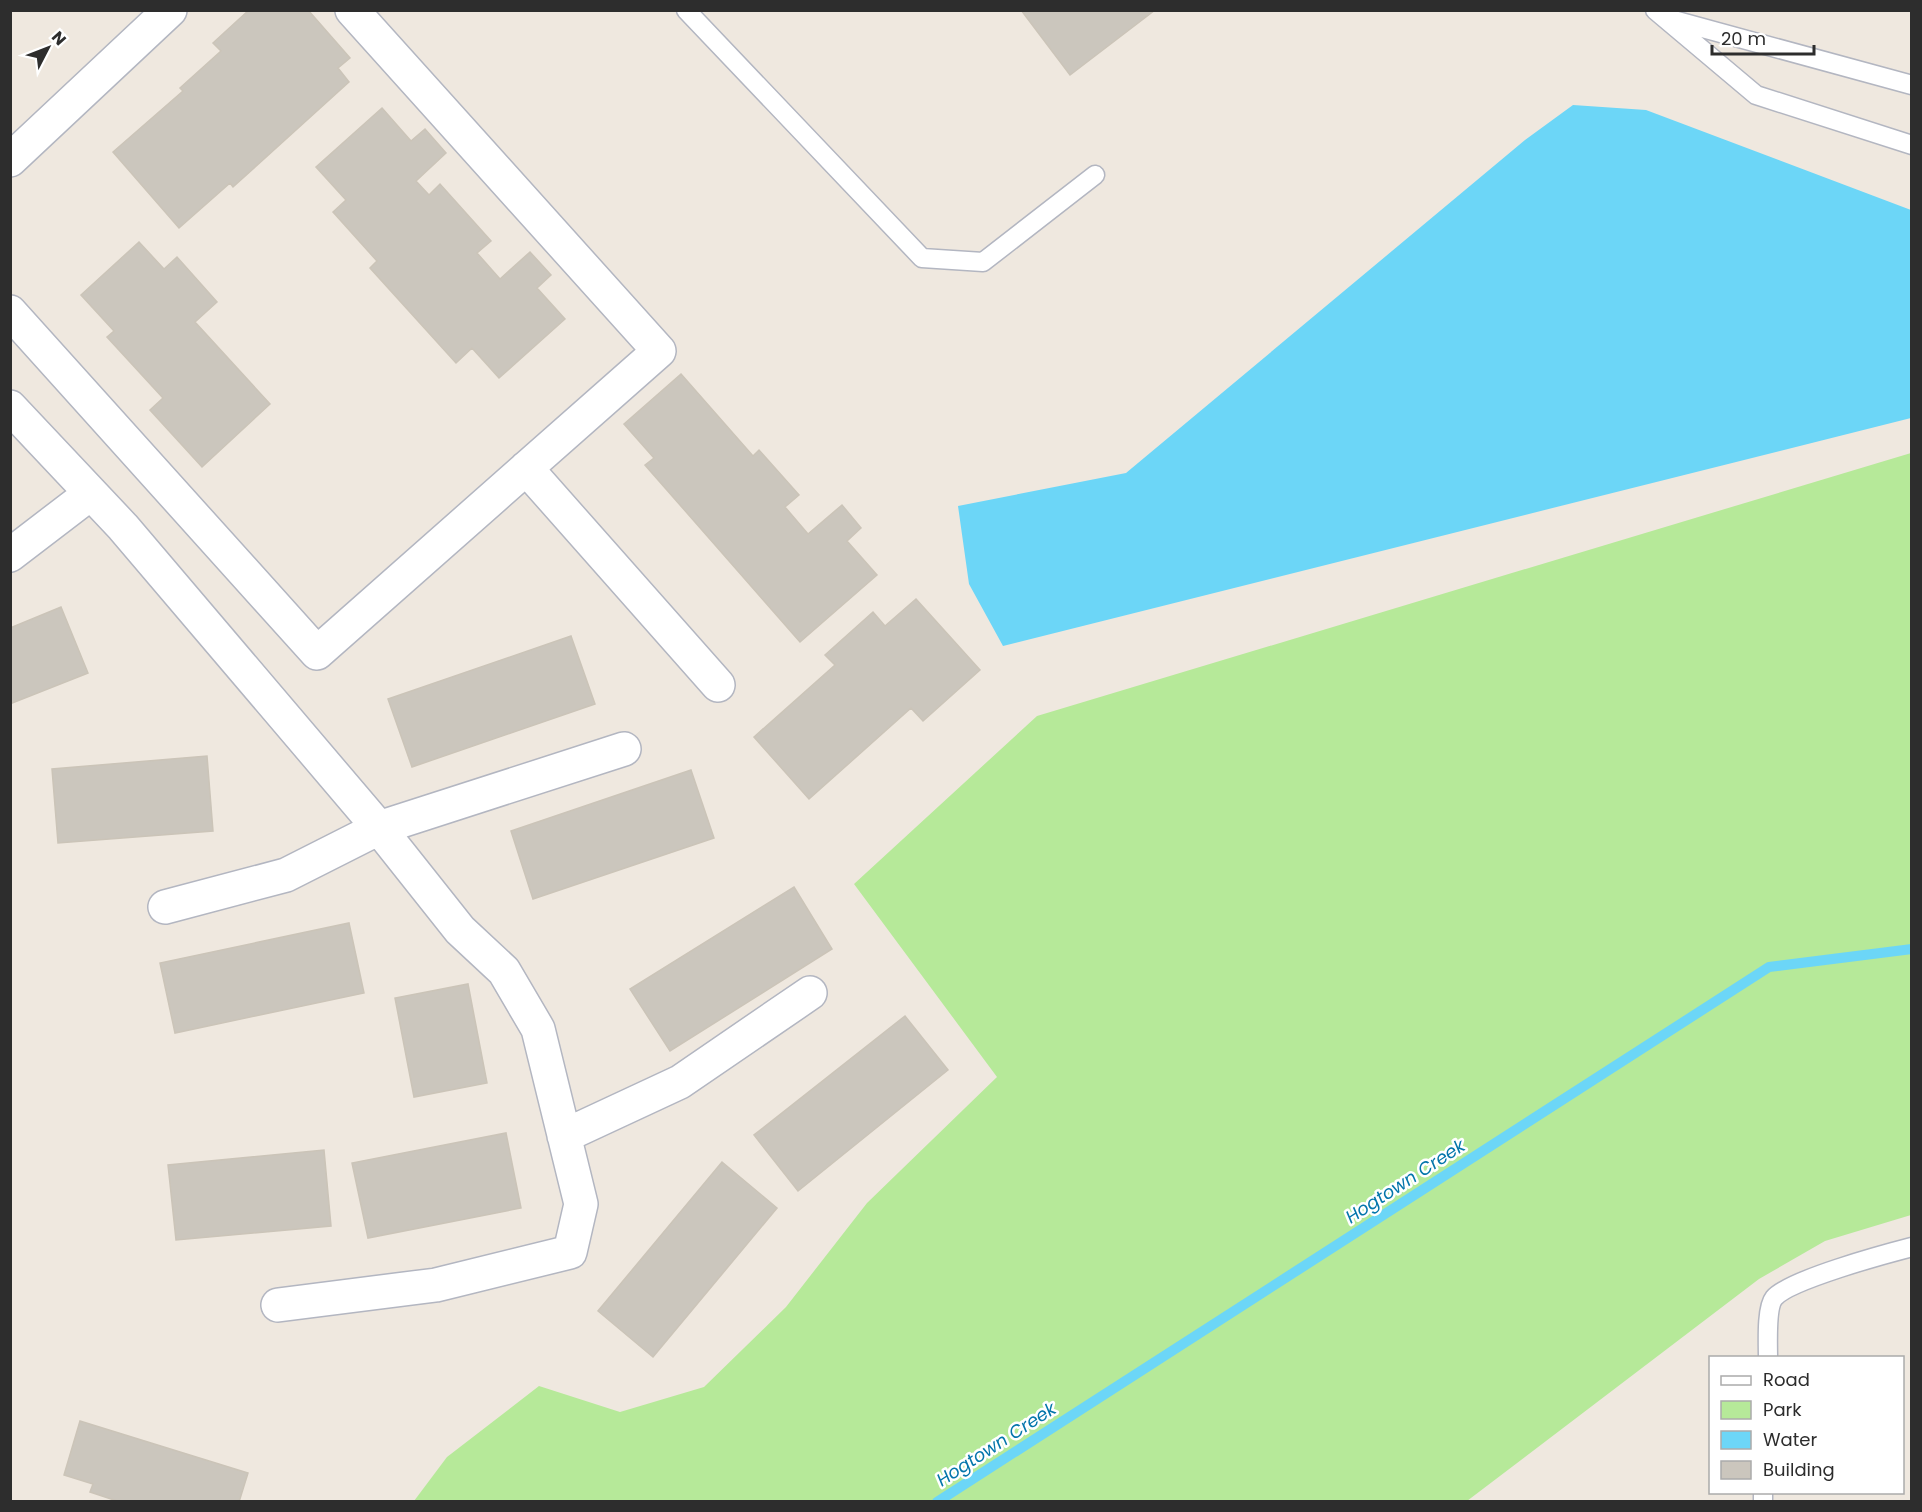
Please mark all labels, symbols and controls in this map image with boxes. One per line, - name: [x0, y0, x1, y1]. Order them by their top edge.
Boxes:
- north arrow: [18, 18, 78, 78]
- scale bar: [1712, 18, 1814, 56]
- text: N: [46, 26, 71, 50]
- text: 20 m: [1721, 26, 1766, 51]
- water label: Hogtown Creek: [1340, 1133, 1470, 1229]
- legend: [1709, 1356, 1904, 1494]
- text: Road: [1763, 1367, 1810, 1392]
- water label: Hogtown Creek: [931, 1396, 1061, 1492]
- text: Park: [1763, 1397, 1802, 1422]
- text: Water: [1763, 1427, 1817, 1452]
- text: Building: [1763, 1457, 1835, 1482]

